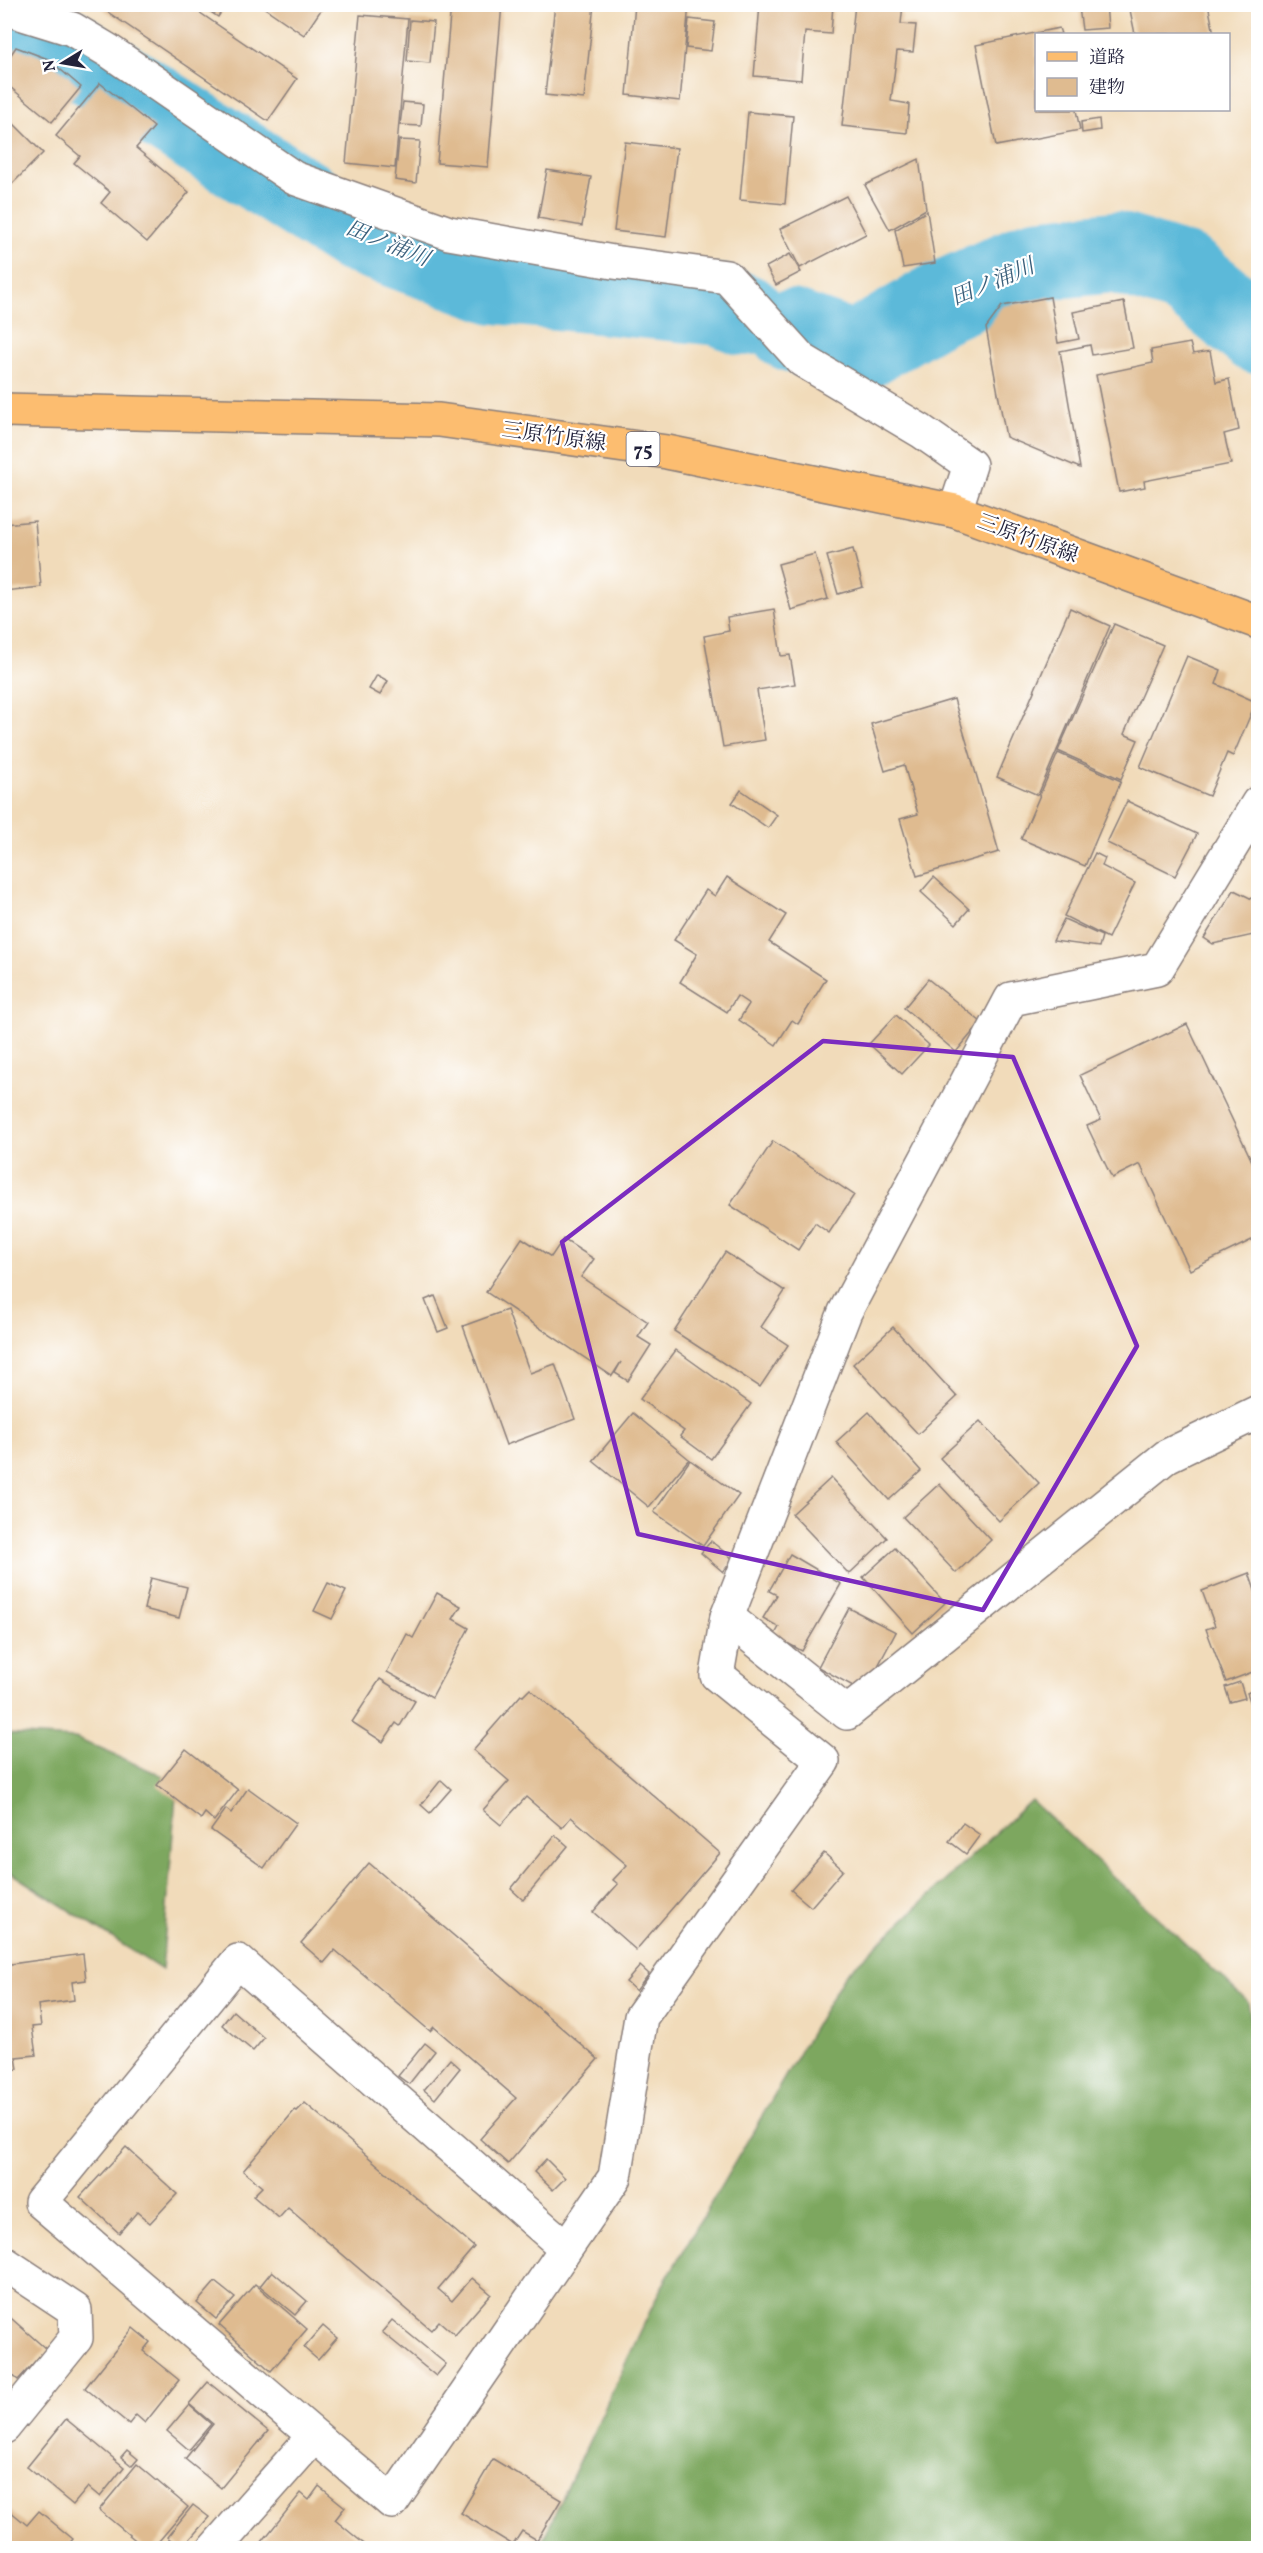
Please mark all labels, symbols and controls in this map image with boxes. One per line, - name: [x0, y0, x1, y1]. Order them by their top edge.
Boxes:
- north arrow: [33, 33, 93, 93]
- legend: [1035, 33, 1230, 111]
- text: 道路: [1089, 46, 1125, 71]
- text: N: [38, 57, 62, 73]
- text: 建物: [1089, 76, 1125, 101]
- water label: 田ノ浦川: [340, 213, 436, 276]
- water label: 田ノ浦川: [946, 251, 1041, 315]
- street label: 三原竹原線: [500, 416, 608, 459]
- road number: 75: [626, 432, 660, 466]
- street label: 三原竹原線: [973, 508, 1082, 571]

